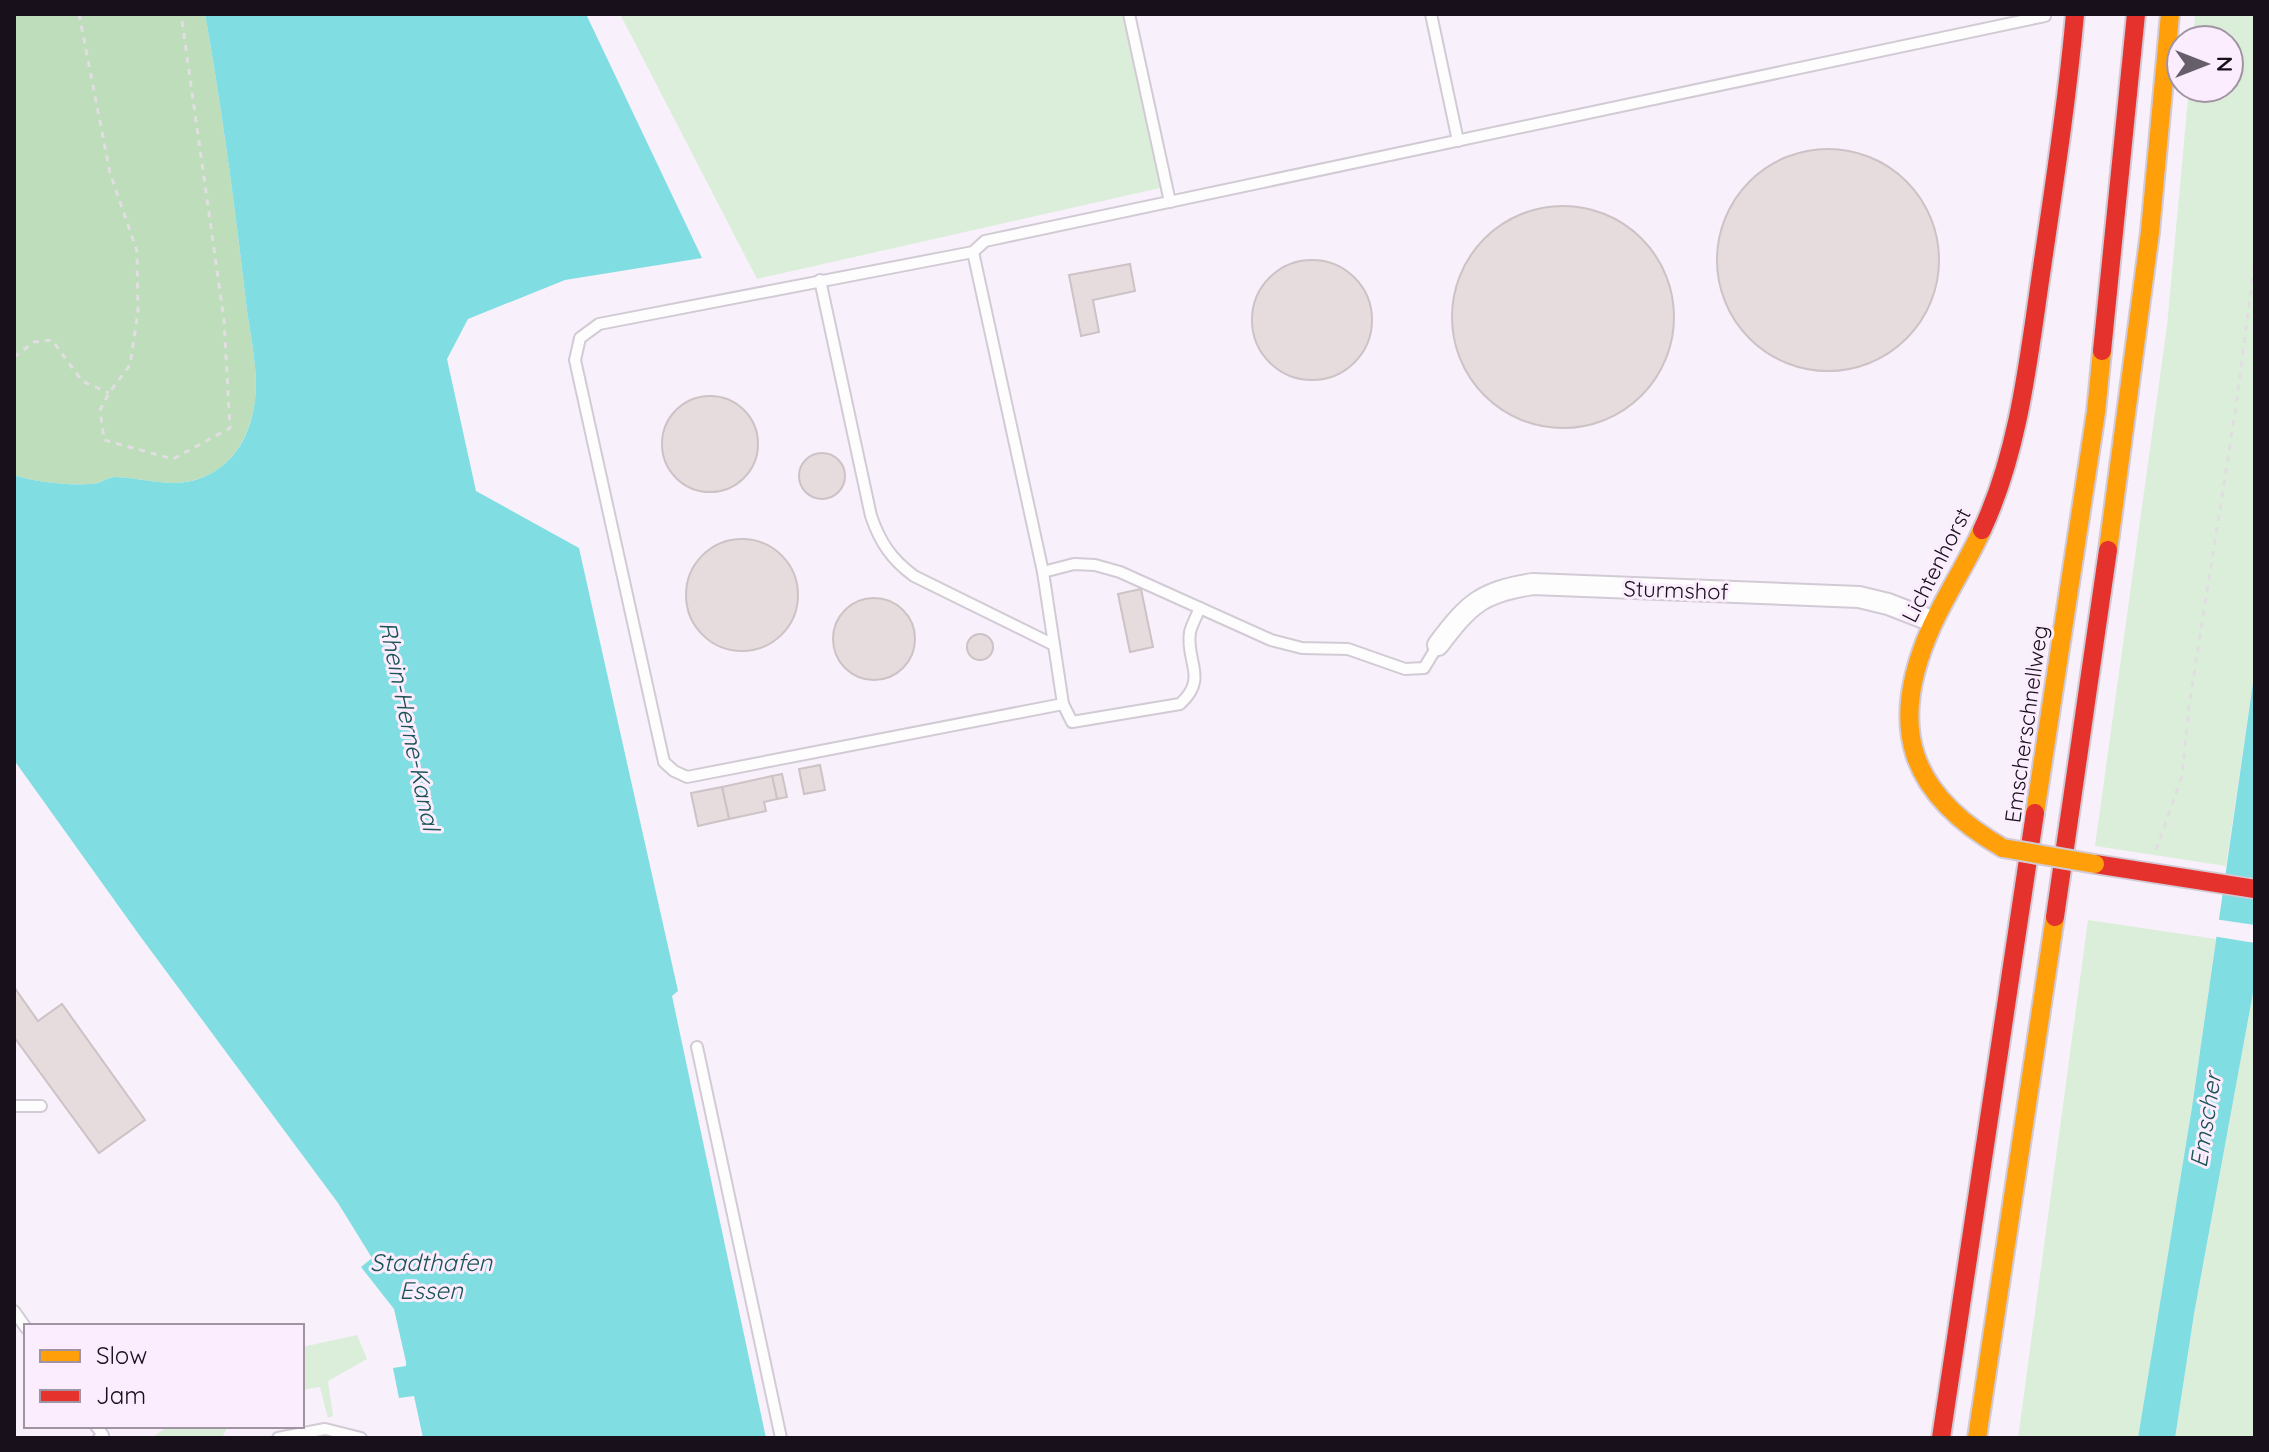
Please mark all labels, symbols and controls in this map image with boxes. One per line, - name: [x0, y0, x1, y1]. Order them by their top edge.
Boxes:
- north arrow: [2165, 24, 2245, 104]
- text: N: [2211, 56, 2239, 72]
- street label: Lichtenhorst: [1895, 503, 1977, 627]
- street label: Sturmshof: [1623, 574, 1729, 606]
- water label: Rhein-Herne-Kanal: [373, 618, 447, 836]
- street label: Emscherschnellweg: [1998, 623, 2054, 825]
- water label: Emscher: [2183, 1068, 2228, 1169]
- water label: Stadthafen Essen: [370, 1247, 493, 1305]
- legend: [24, 1324, 304, 1428]
- text: Slow: [96, 1340, 147, 1370]
- text: Jam: [96, 1380, 146, 1410]

